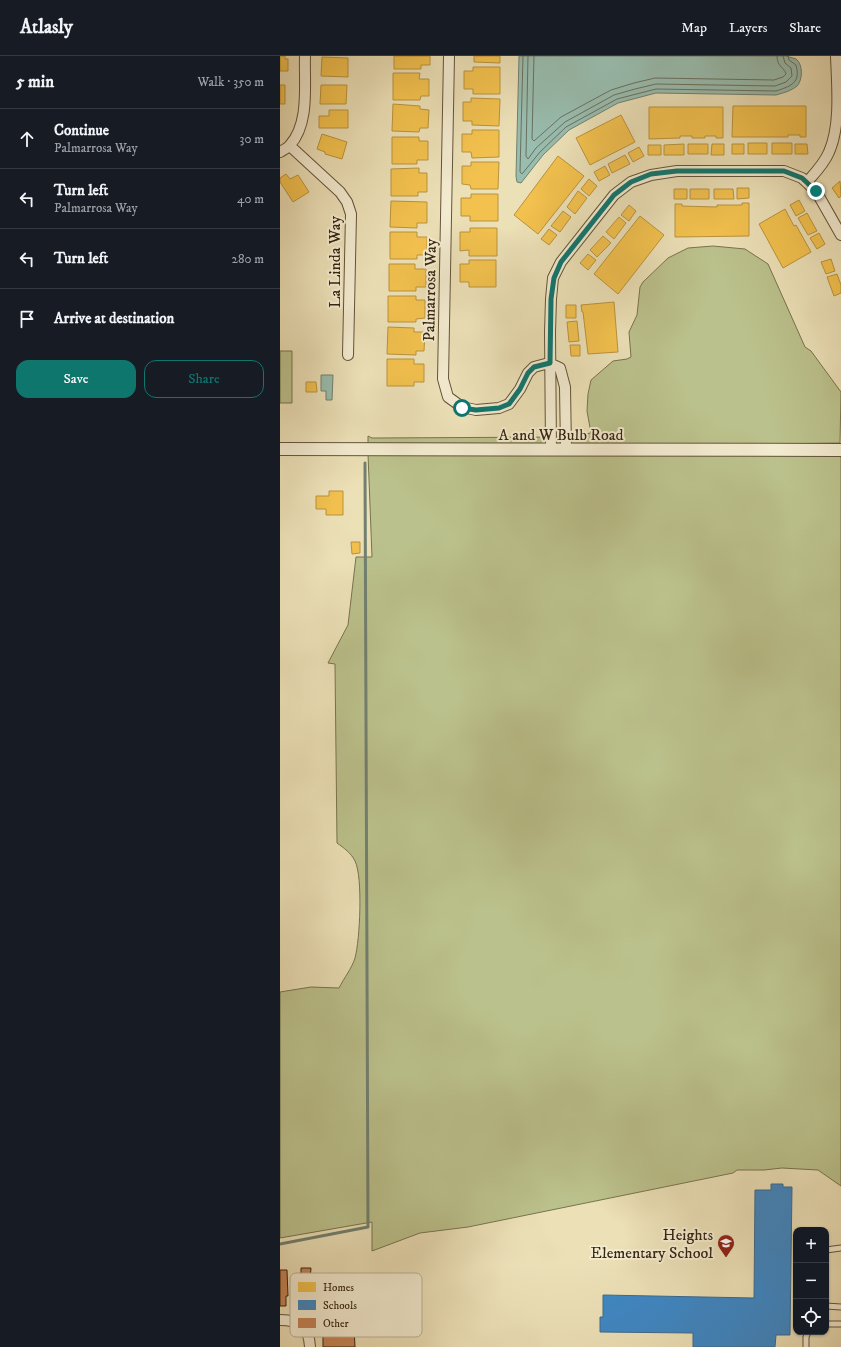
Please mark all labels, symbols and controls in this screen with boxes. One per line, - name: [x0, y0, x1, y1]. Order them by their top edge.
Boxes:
- text: Atlasly: [20, 16, 73, 39]
- text: Map: [681, 19, 707, 37]
- text: Layers: [729, 19, 767, 37]
- text: Share: [789, 19, 821, 37]
- text: 5 min: [16, 71, 54, 93]
- text: Walk · 350 m: [197, 74, 264, 90]
- text: Continue: [54, 121, 109, 140]
- icon: ahead: [16, 128, 38, 150]
- text: 30 m: [240, 131, 264, 147]
- text: Palmarrosa Way: [54, 140, 138, 156]
- text: Turn left: [54, 181, 108, 200]
- route end: [807, 182, 825, 200]
- icon: left: [16, 188, 38, 210]
- text: 40 m: [237, 191, 264, 207]
- text: Palmarrosa Way: [54, 200, 138, 216]
- street label: La Linda Way: [325, 216, 345, 308]
- street label: Palmarrosa Way: [419, 238, 441, 342]
- icon: left: [16, 248, 38, 270]
- text: Turn left: [54, 249, 108, 268]
- text: 280 m: [232, 251, 264, 267]
- icon: arrive: [16, 308, 38, 330]
- text: Arrive at destination: [54, 309, 174, 328]
- button: Save: [16, 360, 136, 398]
- button: Share: [144, 360, 264, 398]
- route start: [453, 399, 471, 417]
- street label: A and W Bulb Road: [499, 425, 623, 445]
- place label: Heights Elementary School: [591, 1225, 713, 1263]
- map controls: [793, 1227, 829, 1335]
- button: +: [793, 1227, 829, 1263]
- school or university icon: Heights Elementary School: [716, 1233, 736, 1258]
- button: −: [793, 1263, 829, 1299]
- legend: [290, 1273, 422, 1337]
- text: Homes: [323, 1281, 354, 1295]
- text: Schools: [323, 1299, 357, 1313]
- button: locate: [793, 1299, 829, 1335]
- text: Other: [323, 1317, 350, 1331]

